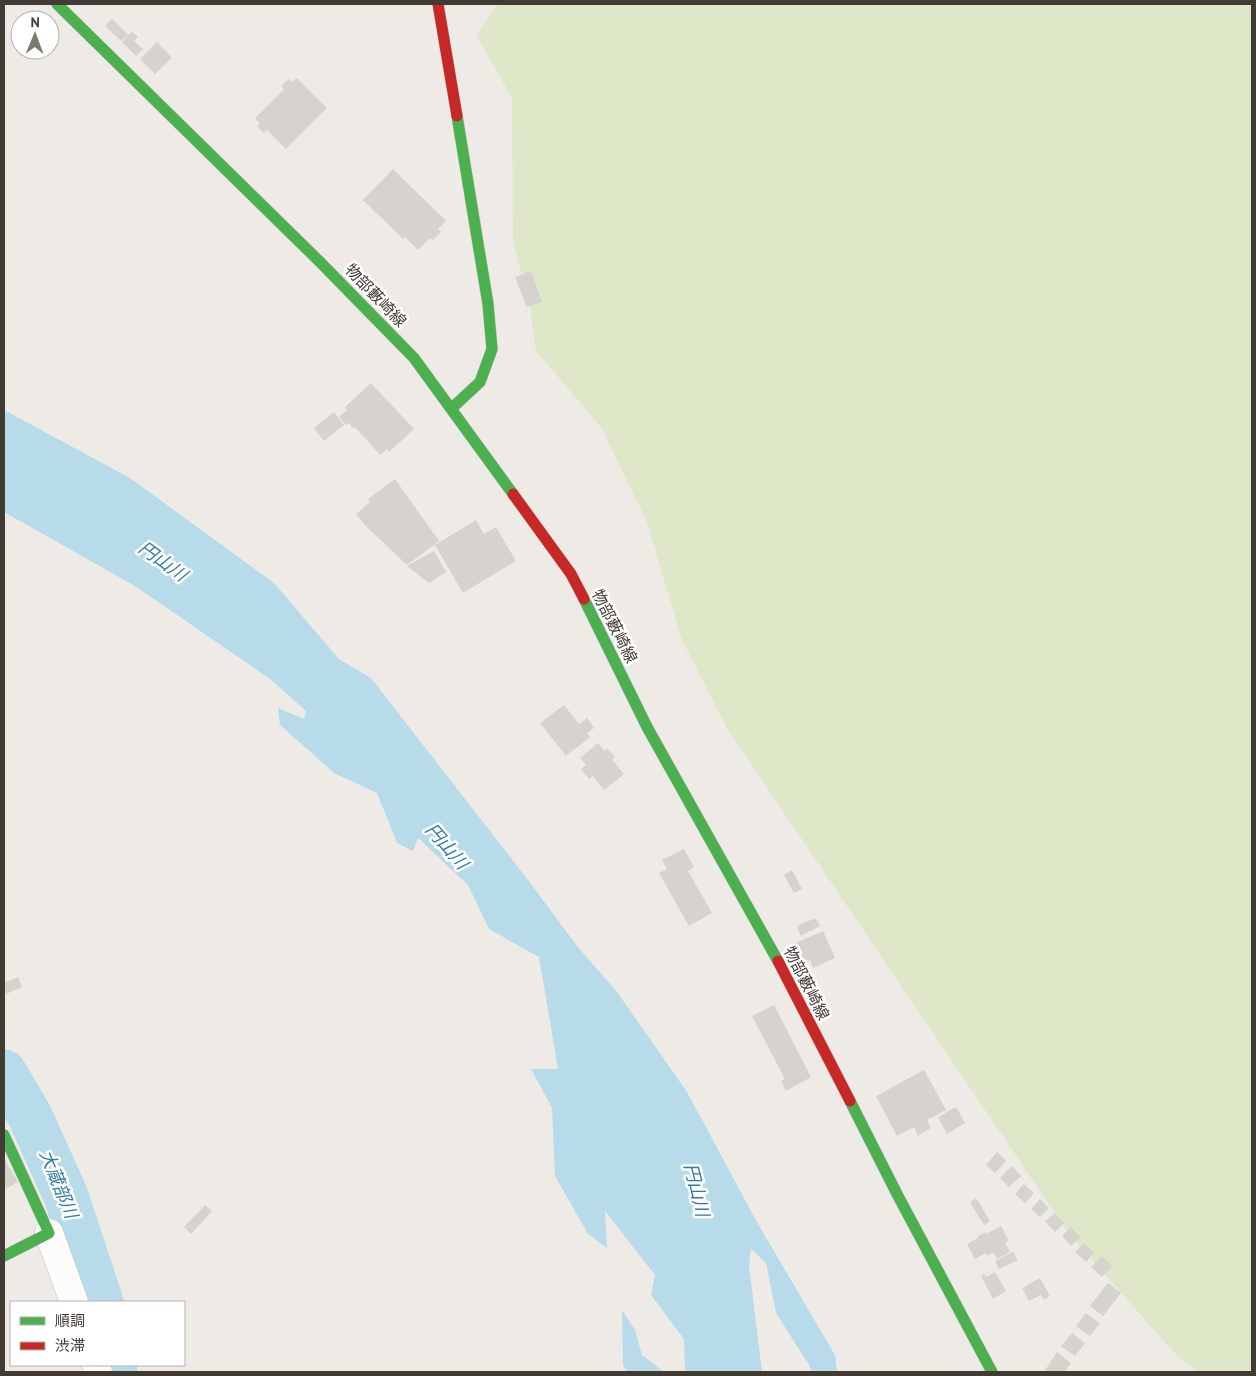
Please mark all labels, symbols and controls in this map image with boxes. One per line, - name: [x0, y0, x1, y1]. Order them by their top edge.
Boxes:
- north arrow: [10, 10, 60, 60]
- text: N: [30, 13, 40, 31]
- street label: 物部藪崎線: [341, 259, 411, 331]
- water label: 円山川: [134, 536, 193, 587]
- street label: 物部藪崎線: [588, 586, 642, 666]
- water label: 円山川: [421, 818, 475, 875]
- street label: 物部藪崎線: [780, 943, 834, 1023]
- water label: 大蔵部川: [35, 1146, 84, 1224]
- water label: 円山川: [679, 1161, 715, 1221]
- legend: [10, 1301, 185, 1366]
- text: 順調: [55, 1311, 85, 1330]
- text: 渋滞: [55, 1336, 85, 1355]

